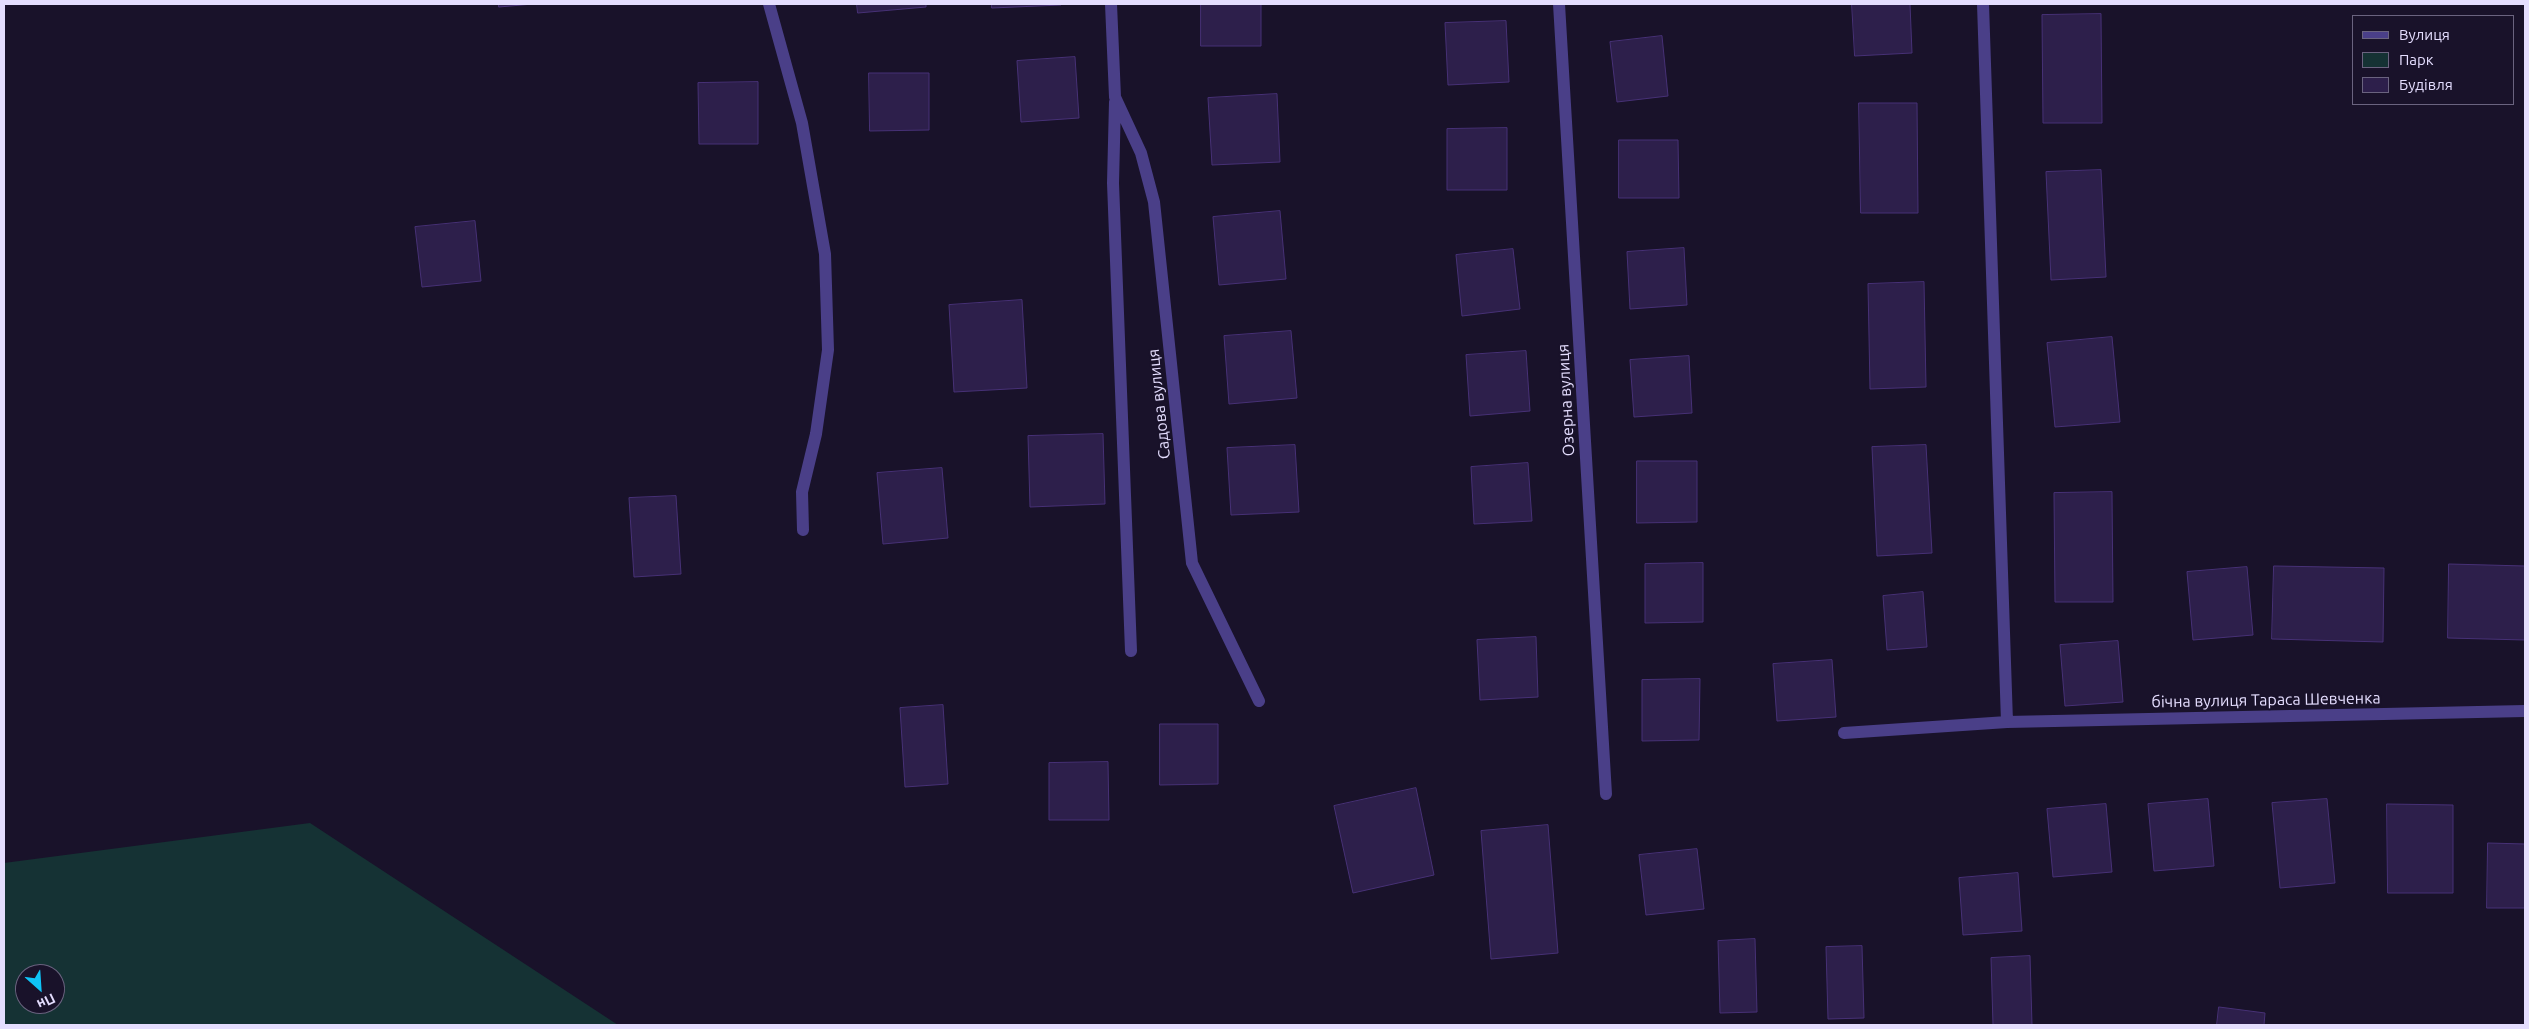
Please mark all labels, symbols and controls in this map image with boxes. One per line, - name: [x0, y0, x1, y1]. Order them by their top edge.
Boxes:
- legend: [2352, 15, 2514, 105]
- text: Вулиця: [2399, 26, 2450, 43]
- text: Парк: [2399, 51, 2434, 68]
- text: Будівля: [2399, 76, 2453, 93]
- street label: Озерна вулиця: [1553, 343, 1579, 457]
- street label: Садова вулиця: [1144, 348, 1174, 460]
- street label: бічна вулиця Тараса Шевченка: [2151, 688, 2381, 712]
- north arrow: [15, 964, 65, 1014]
- text: Пн: [34, 990, 58, 1013]

